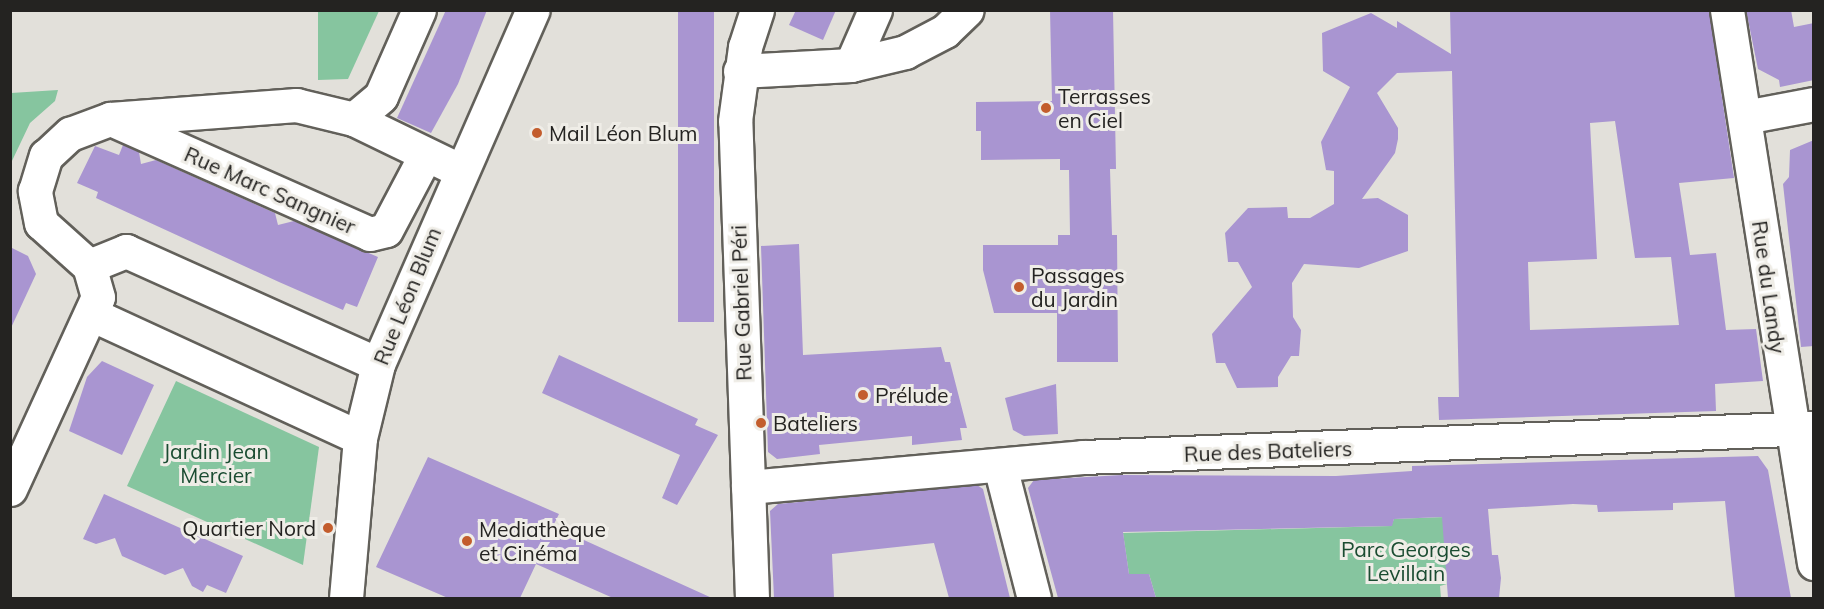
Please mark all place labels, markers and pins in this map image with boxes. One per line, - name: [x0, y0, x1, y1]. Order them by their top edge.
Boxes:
- place label: Terrasses en Ciel: [1058, 83, 1151, 133]
- marker: Terrasses en Ciel: [1039, 101, 1053, 115]
- place label: Mail Léon Blum: [549, 120, 697, 146]
- marker: Mail Léon Blum: [530, 126, 544, 140]
- place label: Passages du Jardin: [1031, 262, 1125, 312]
- marker: Passages du Jardin: [1012, 280, 1026, 294]
- place label: Prélude: [875, 382, 949, 408]
- marker: Prélude: [856, 388, 870, 402]
- place label: Bateliers: [773, 410, 858, 436]
- marker: Bateliers: [754, 416, 768, 430]
- place label: Quartier Nord: [182, 515, 316, 541]
- place label: Mediathèque et Cinéma: [479, 516, 606, 566]
- marker: Quartier Nord: [321, 521, 335, 535]
- marker: Mediathèque et Cinéma: [460, 534, 474, 548]

